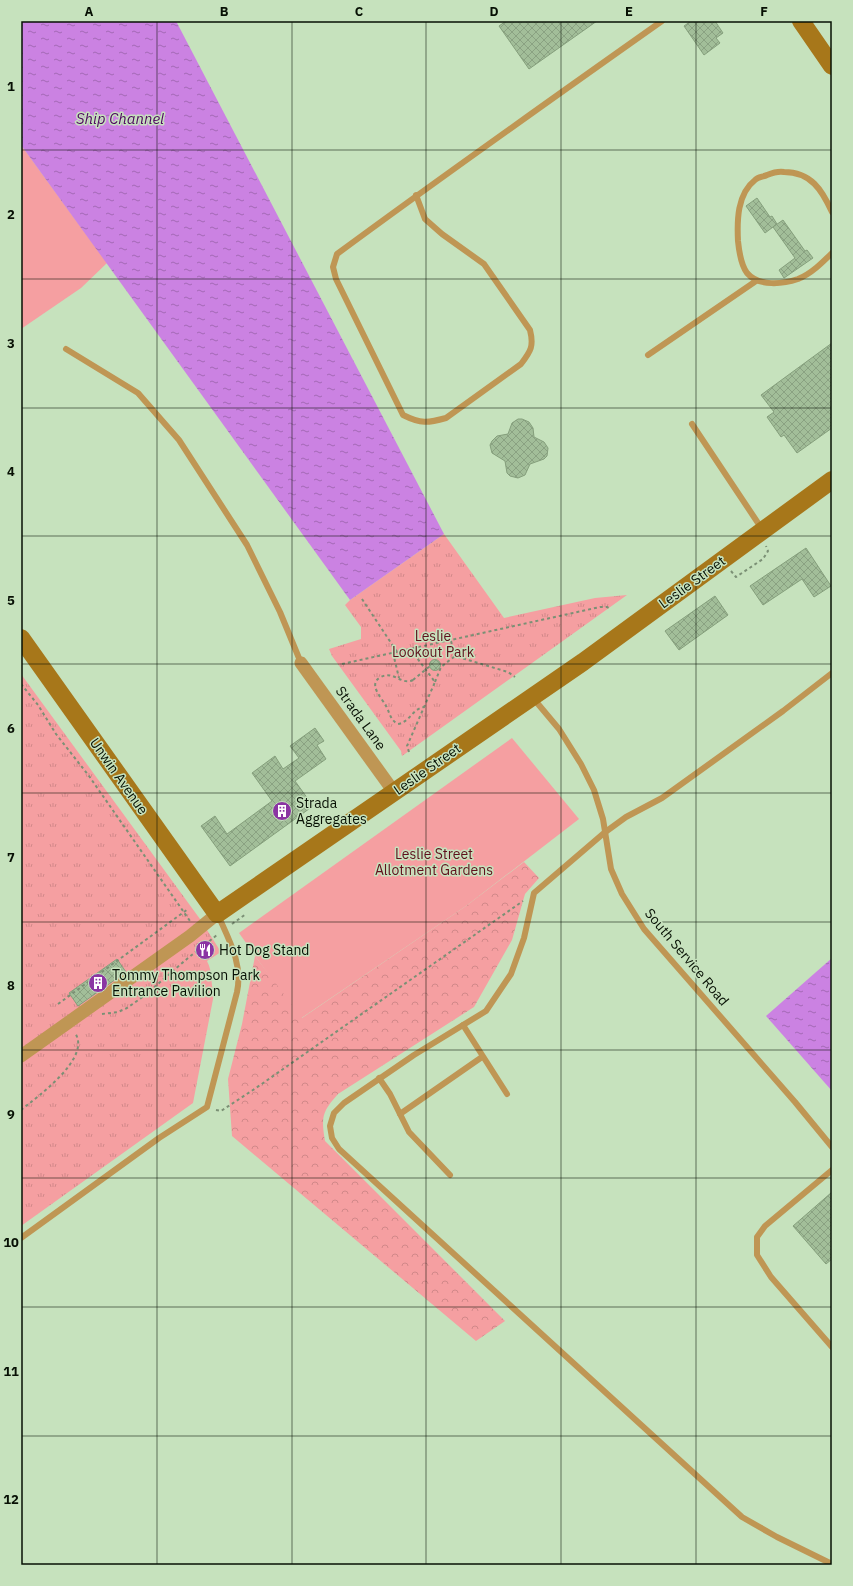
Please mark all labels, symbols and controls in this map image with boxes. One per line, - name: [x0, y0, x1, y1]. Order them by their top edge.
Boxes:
- text: A: [85, 3, 94, 20]
- text: B: [220, 3, 229, 20]
- text: C: [355, 3, 364, 20]
- text: D: [489, 3, 499, 20]
- text: E: [625, 3, 633, 20]
- text: F: [760, 3, 768, 20]
- text: 1: [7, 78, 15, 95]
- water label: Ship Channel: [76, 109, 164, 128]
- text: 2: [7, 206, 15, 223]
- text: 3: [7, 335, 15, 352]
- text: 4: [7, 463, 15, 480]
- street label: Leslie Street: [655, 552, 729, 612]
- text: 5: [7, 592, 15, 609]
- park label: Leslie Lookout Park: [392, 627, 475, 661]
- street label: Strada Lane: [332, 683, 390, 754]
- text: 6: [7, 720, 15, 737]
- street label: Unwin Avenue: [86, 734, 152, 818]
- street label: Leslie Street: [390, 739, 464, 799]
- place label: Strada Aggregates: [296, 794, 367, 828]
- building icon: Strada Aggregates: [271, 800, 293, 822]
- park label: Leslie Street Allotment Gardens: [375, 845, 493, 879]
- text: 7: [7, 849, 15, 866]
- street label: South Service Road: [641, 905, 733, 1009]
- restaurant icon: Hot Dog Stand: [194, 939, 216, 961]
- place label: Hot Dog Stand: [219, 941, 309, 959]
- place label: Tommy Thompson Park Entrance Pavilion: [112, 966, 261, 1000]
- building icon: Tommy Thompson Park Entrance Pavilion: [87, 972, 109, 994]
- text: 8: [7, 977, 15, 994]
- text: 9: [7, 1106, 15, 1123]
- text: 10: [3, 1234, 19, 1251]
- text: 11: [3, 1363, 19, 1380]
- text: 12: [3, 1491, 19, 1508]

